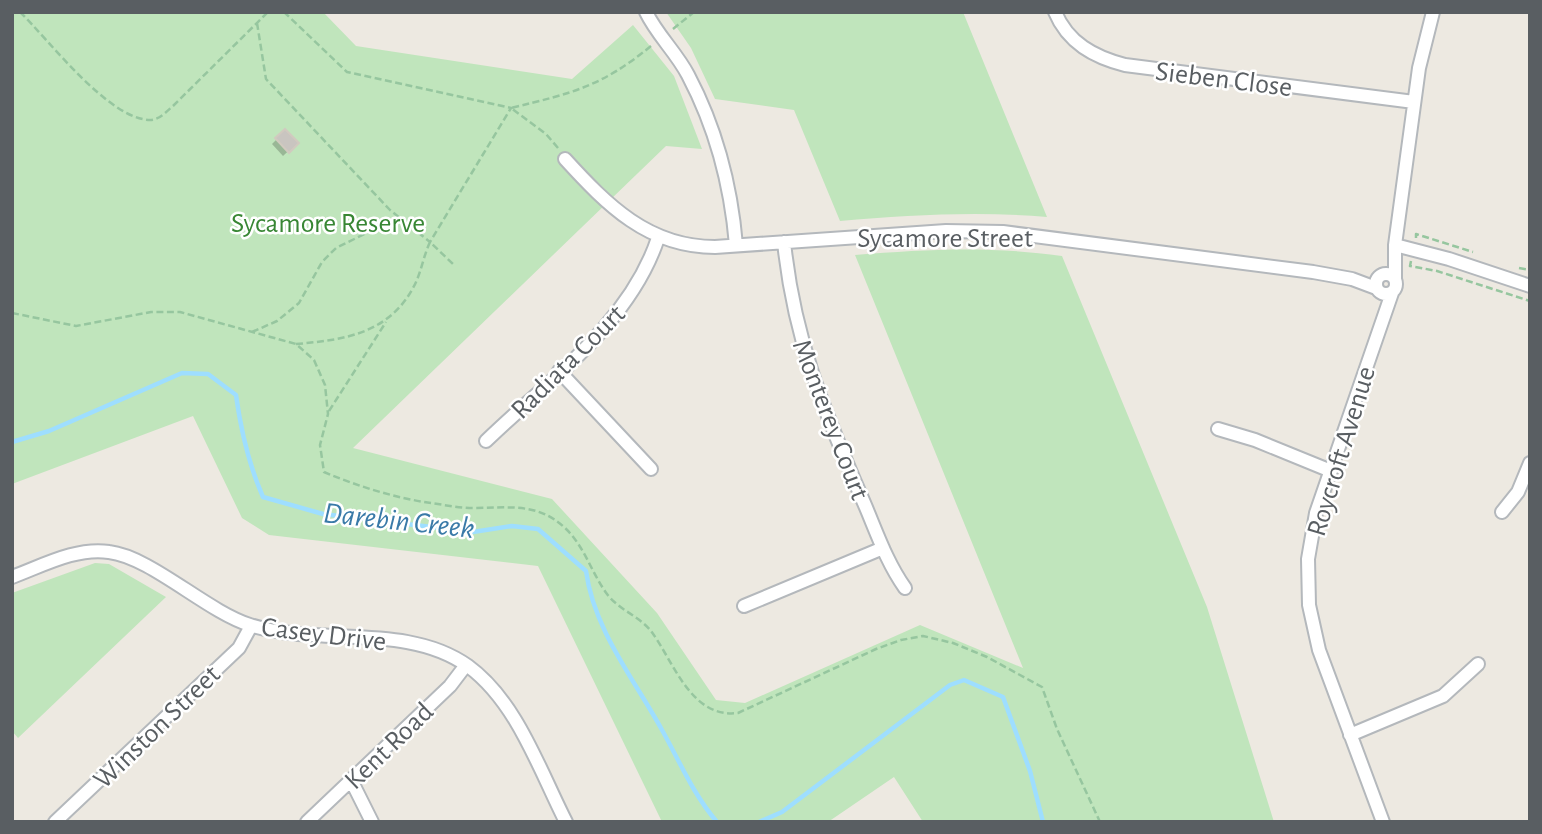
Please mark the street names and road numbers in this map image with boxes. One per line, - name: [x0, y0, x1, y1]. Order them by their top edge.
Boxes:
- street label: Sieben Close: [1154, 58, 1294, 102]
- street label: Sycamore Street: [857, 225, 1033, 253]
- street label: Radiata Court: [506, 300, 631, 425]
- street label: Monterey Court: [787, 336, 874, 504]
- street label: Roycroft Avenue: [1303, 363, 1381, 540]
- street label: Casey Drive: [260, 613, 388, 657]
- street label: Winston Street: [89, 661, 226, 794]
- street label: Kent Road: [340, 698, 439, 795]

